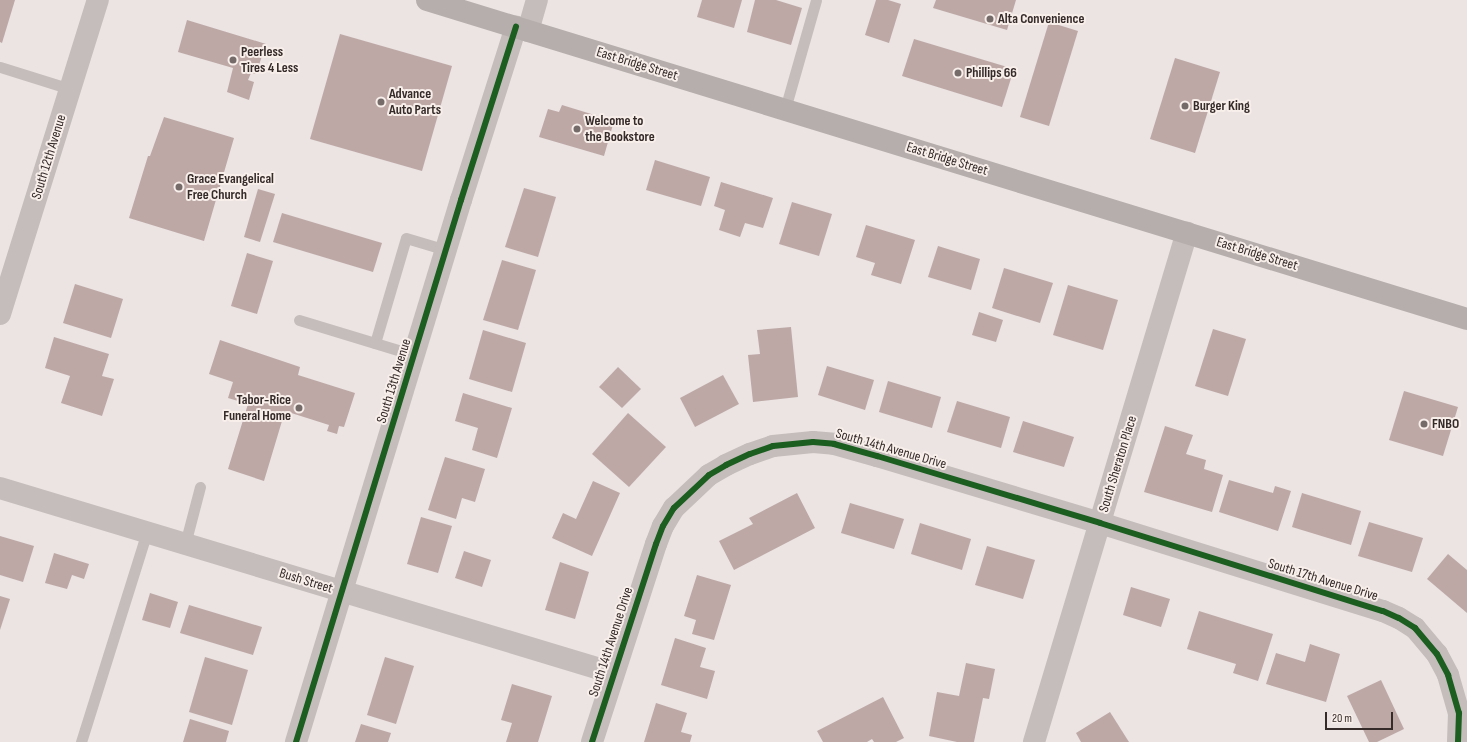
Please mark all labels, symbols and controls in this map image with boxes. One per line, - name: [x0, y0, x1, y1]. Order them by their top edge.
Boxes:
- place label: Alta Convenience: [998, 11, 1084, 27]
- marker: Alta Convenience: [985, 14, 995, 24]
- place label: Peerless Tires 4 Less: [241, 44, 298, 76]
- street label: East Bridge Street: [594, 44, 680, 84]
- marker: Peerless Tires 4 Less: [228, 55, 238, 65]
- place label: Phillips 66: [966, 65, 1017, 81]
- marker: Phillips 66: [953, 68, 963, 78]
- place label: Advance Auto Parts: [389, 86, 441, 118]
- marker: Advance Auto Parts: [376, 97, 386, 107]
- place label: Burger King: [1193, 98, 1250, 114]
- marker: Burger King: [1180, 101, 1190, 111]
- street label: South 12th Avenue: [28, 113, 70, 201]
- place label: Welcome to the Bookstore: [585, 113, 655, 146]
- marker: Welcome to the Bookstore: [572, 124, 582, 134]
- street label: East Bridge Street: [904, 139, 990, 179]
- place label: Grace Evangelical Free Church: [187, 171, 274, 204]
- marker: Grace Evangelical Free Church: [174, 182, 184, 192]
- street label: East Bridge Street: [1214, 234, 1300, 274]
- street label: South 13th Avenue: [373, 337, 415, 425]
- place label: Tabor-Rice Funeral Home: [223, 392, 291, 424]
- marker: Tabor-Rice Funeral Home: [294, 403, 304, 413]
- street label: South Sheraton Place: [1095, 414, 1141, 514]
- place label: FNBO: [1432, 416, 1459, 432]
- marker: FNBO: [1419, 419, 1429, 429]
- street label: South 14th Avenue Drive: [834, 425, 948, 473]
- street label: South 17th Avenue Drive: [1266, 555, 1380, 605]
- street label: Bush Street: [277, 565, 335, 597]
- street label: South 14th Avenue Drive: [585, 585, 637, 699]
- scale bar: [1327, 704, 1395, 730]
- text: 20 m: [1332, 711, 1352, 726]

